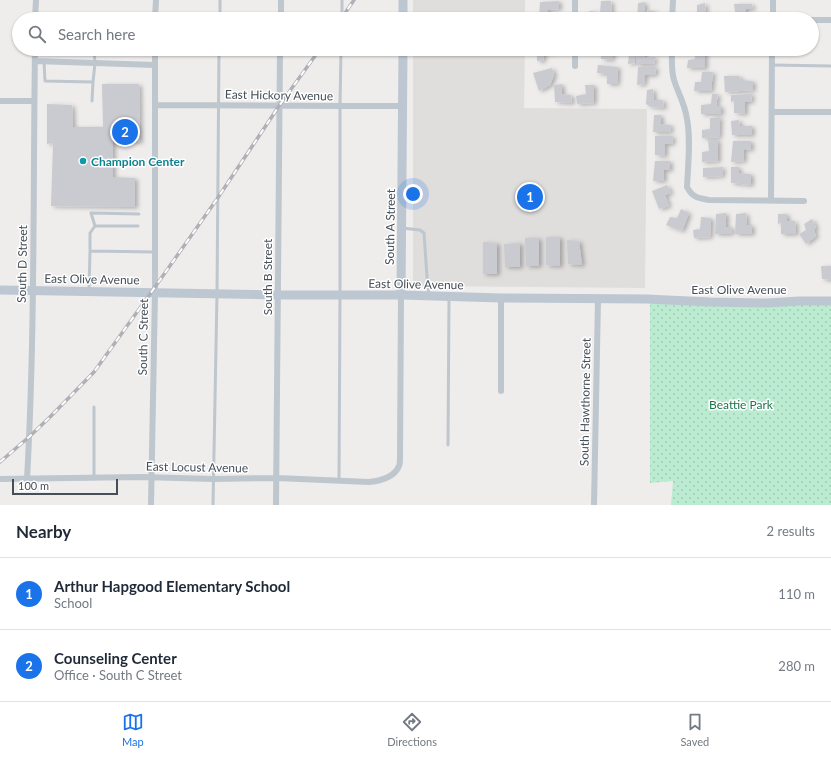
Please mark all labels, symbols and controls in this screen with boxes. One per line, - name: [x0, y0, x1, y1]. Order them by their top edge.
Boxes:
- search box: [12, 12, 819, 56]
- icon: search: [26, 23, 48, 45]
- text: Search here: [58, 25, 135, 43]
- street label: East Hickory Avenue: [225, 87, 333, 103]
- pin: 2: [112, 117, 138, 147]
- place label: Champion Center: [91, 154, 185, 169]
- marker: Champion Center: [78, 156, 88, 166]
- pin: 1: [517, 182, 543, 212]
- your location: [403, 184, 423, 204]
- street label: South A Street: [382, 188, 398, 265]
- street label: South D Street: [14, 224, 30, 303]
- street label: South B Street: [260, 238, 275, 315]
- street label: East Olive Avenue: [44, 271, 140, 287]
- street label: East Olive Avenue: [368, 276, 464, 292]
- street label: East Olive Avenue: [691, 282, 787, 297]
- street label: South C Street: [135, 298, 151, 375]
- street label: South Hawthorne Street: [576, 337, 594, 466]
- park label: Beattie Park: [709, 397, 774, 412]
- street label: East Locust Avenue: [146, 459, 248, 475]
- scale bar: [12, 477, 118, 496]
- text: 100 m: [18, 479, 49, 492]
- text: Nearby: [16, 521, 71, 542]
- text: 2 results: [767, 523, 815, 539]
- text: Arthur Hapgood Elementary School: [54, 577, 290, 595]
- text: 1: [25, 586, 33, 602]
- text: 110 m: [778, 586, 815, 602]
- text: School: [54, 595, 92, 611]
- text: Counseling Center: [54, 649, 177, 667]
- text: 2: [25, 658, 33, 674]
- text: 280 m: [778, 658, 815, 674]
- text: Office · South C Street: [54, 667, 182, 683]
- tab: Map: [122, 711, 144, 748]
- tab: Directions: [387, 711, 437, 748]
- tab: Saved: [680, 711, 709, 748]

